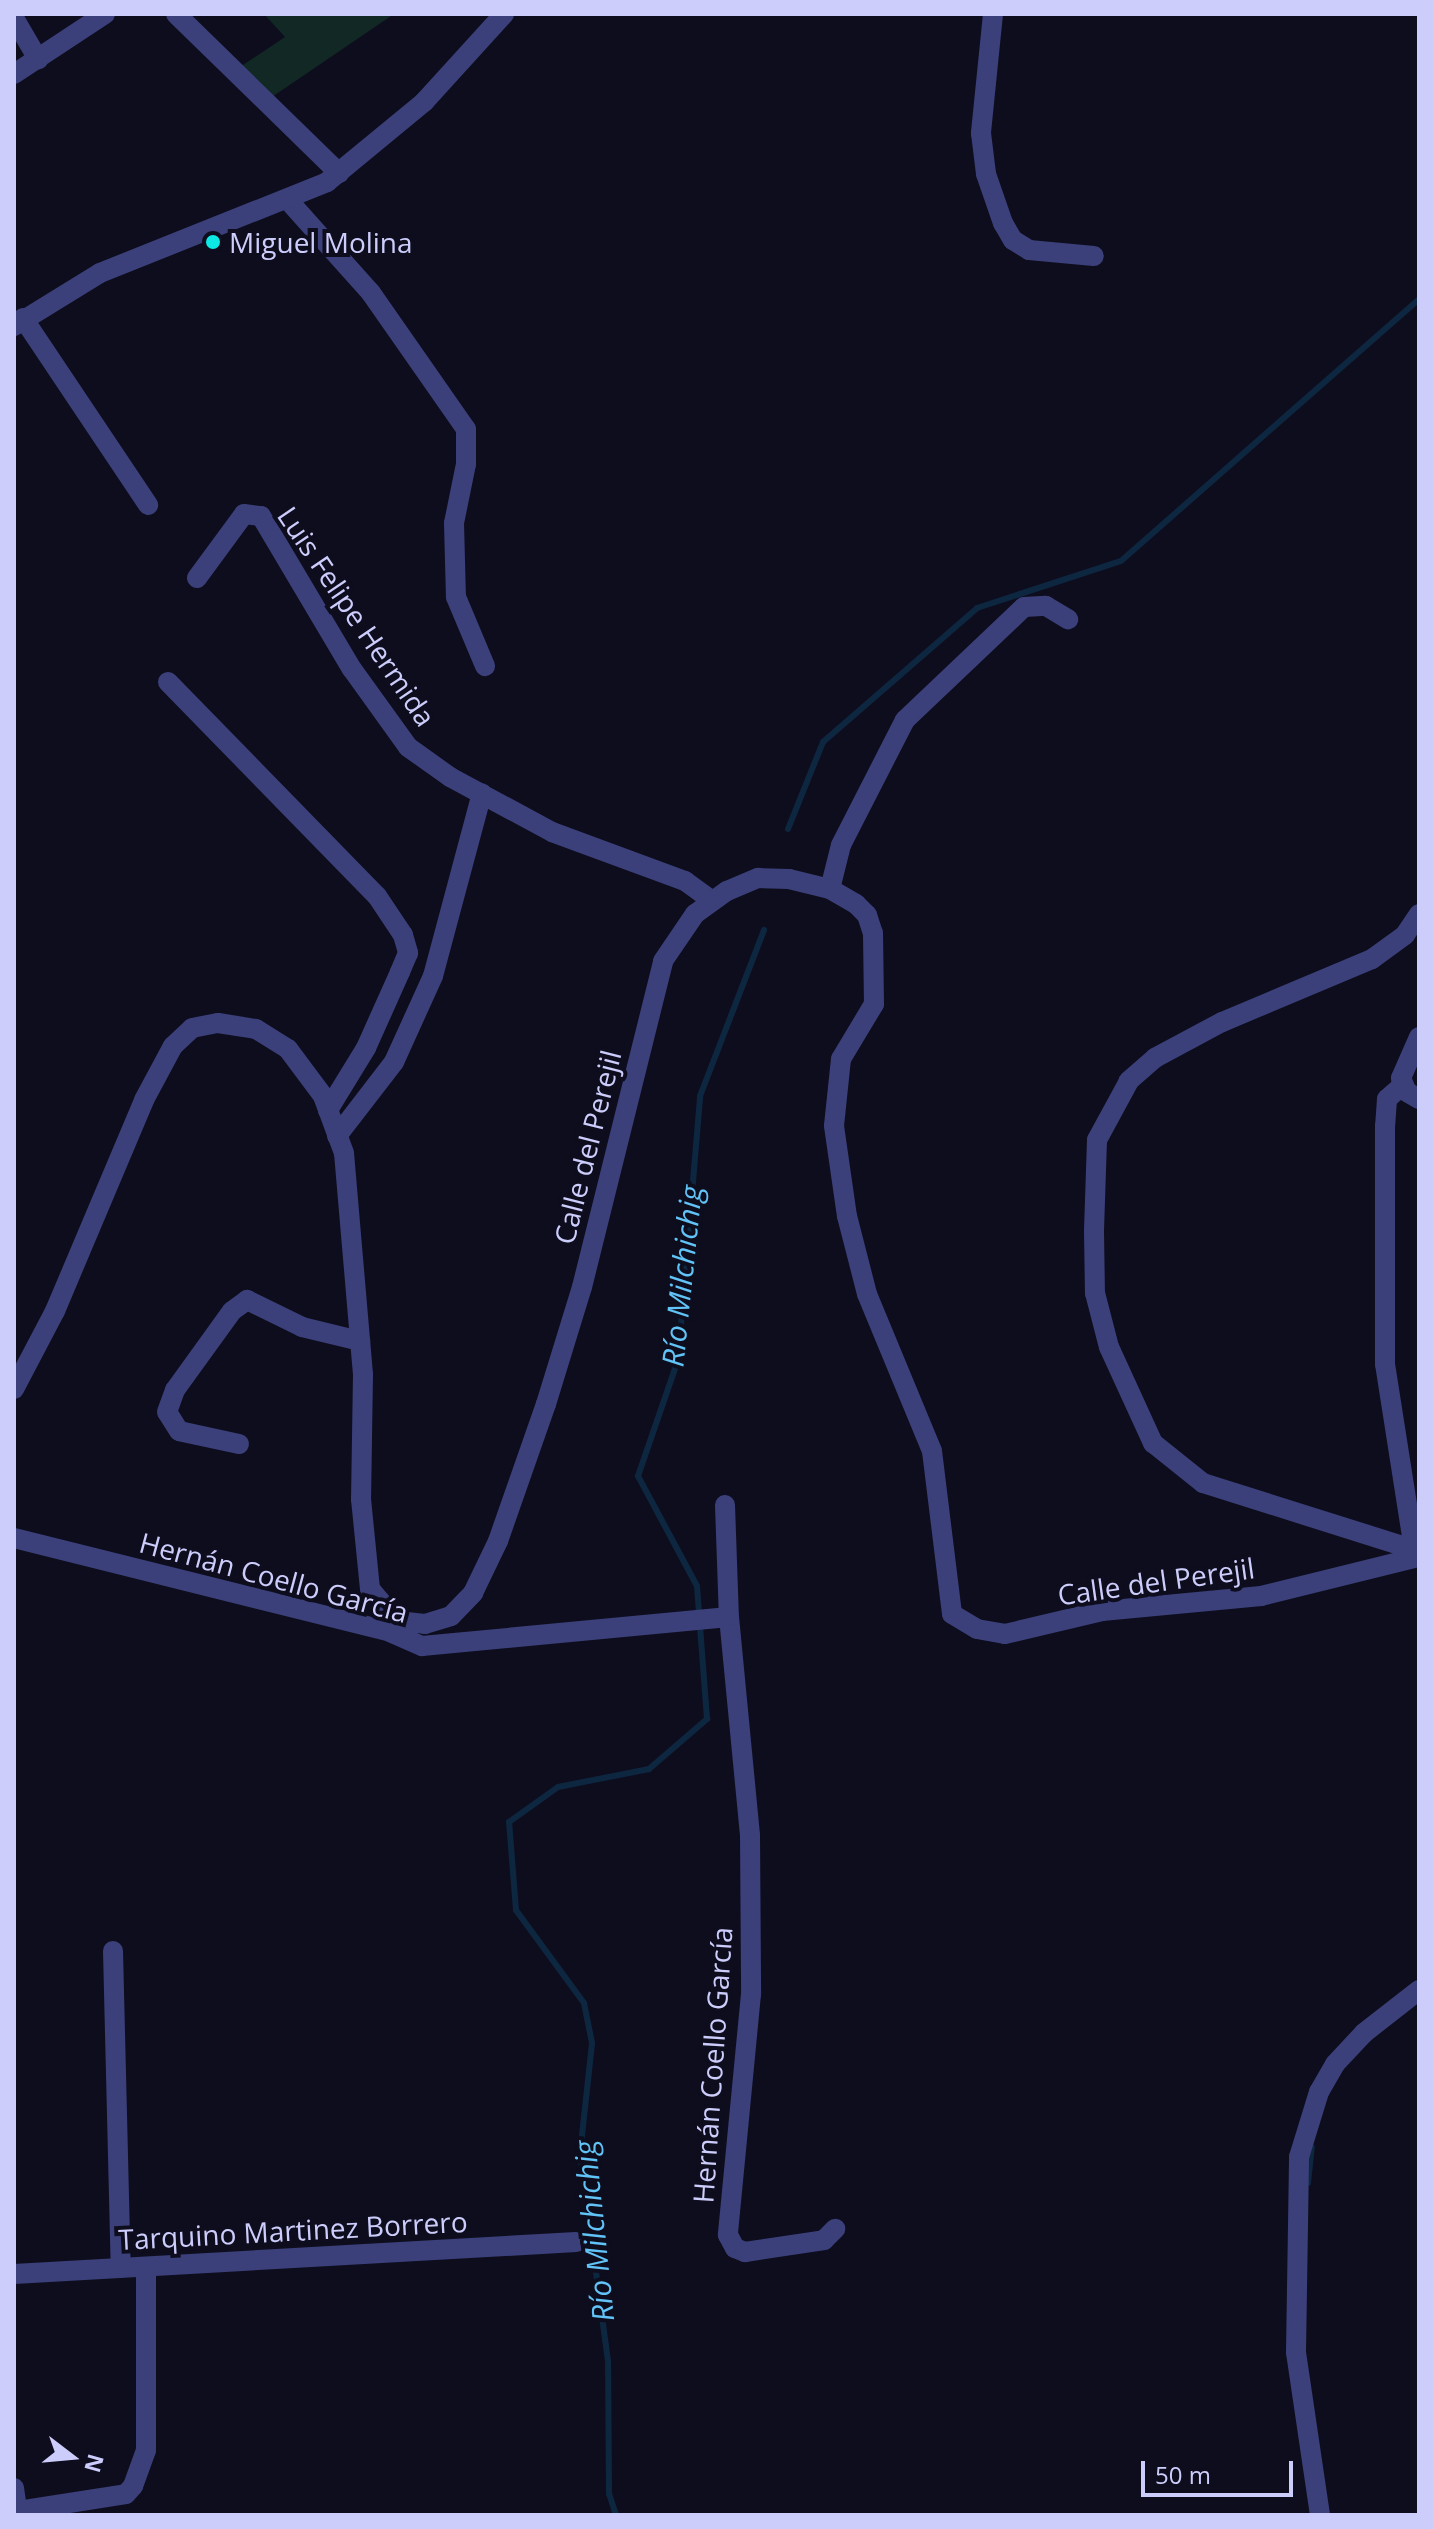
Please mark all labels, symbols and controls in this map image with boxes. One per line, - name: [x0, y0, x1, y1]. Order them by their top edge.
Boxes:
- place label: Miguel Molina: [229, 225, 413, 259]
- marker: Miguel Molina: [204, 233, 222, 251]
- street label: Luis Felipe Hermida: [271, 500, 443, 732]
- street label: Calle del Perejil: [547, 1047, 627, 1247]
- water label: Río Milchichig: [655, 1184, 709, 1368]
- street label: Hernán Coello García: [136, 1525, 412, 1629]
- street label: Calle del Perejil: [1055, 1551, 1257, 1611]
- street label: Hernán Coello García: [686, 1926, 738, 2204]
- water label: Río Milchichig: [567, 2139, 621, 2323]
- street label: Tarquino Martinez Borrero: [118, 2204, 468, 2256]
- north arrow: [32, 2417, 112, 2497]
- scale bar: [1145, 2445, 1297, 2495]
- text: N: [78, 2451, 112, 2476]
- text: 50 m: [1155, 2458, 1211, 2491]

